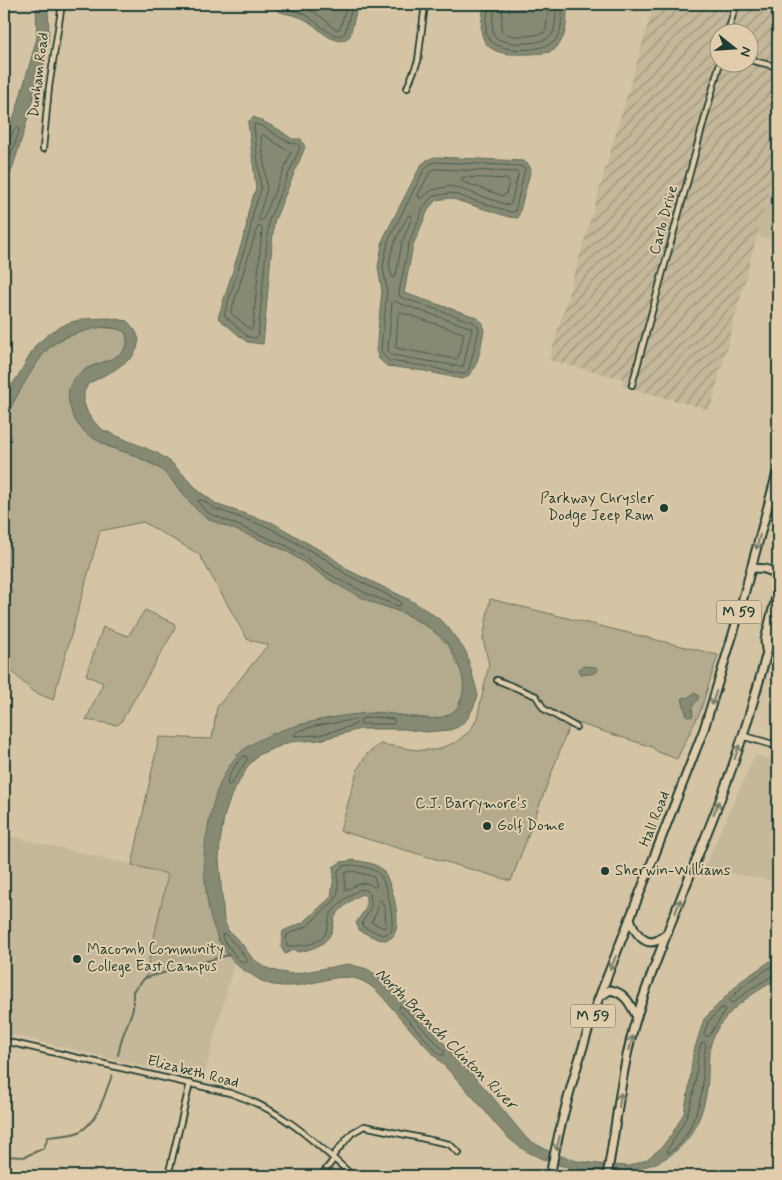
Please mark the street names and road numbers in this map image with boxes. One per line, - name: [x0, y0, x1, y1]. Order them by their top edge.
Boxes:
- street label: Dunham Road: [24, 31, 54, 119]
- street label: Carlo Drive: [645, 183, 683, 257]
- road number: M 59: [716, 600, 762, 624]
- street label: Hall Road: [635, 788, 675, 850]
- road number: M 59: [570, 1004, 616, 1028]
- street label: Elizabeth Road: [145, 1051, 241, 1093]

